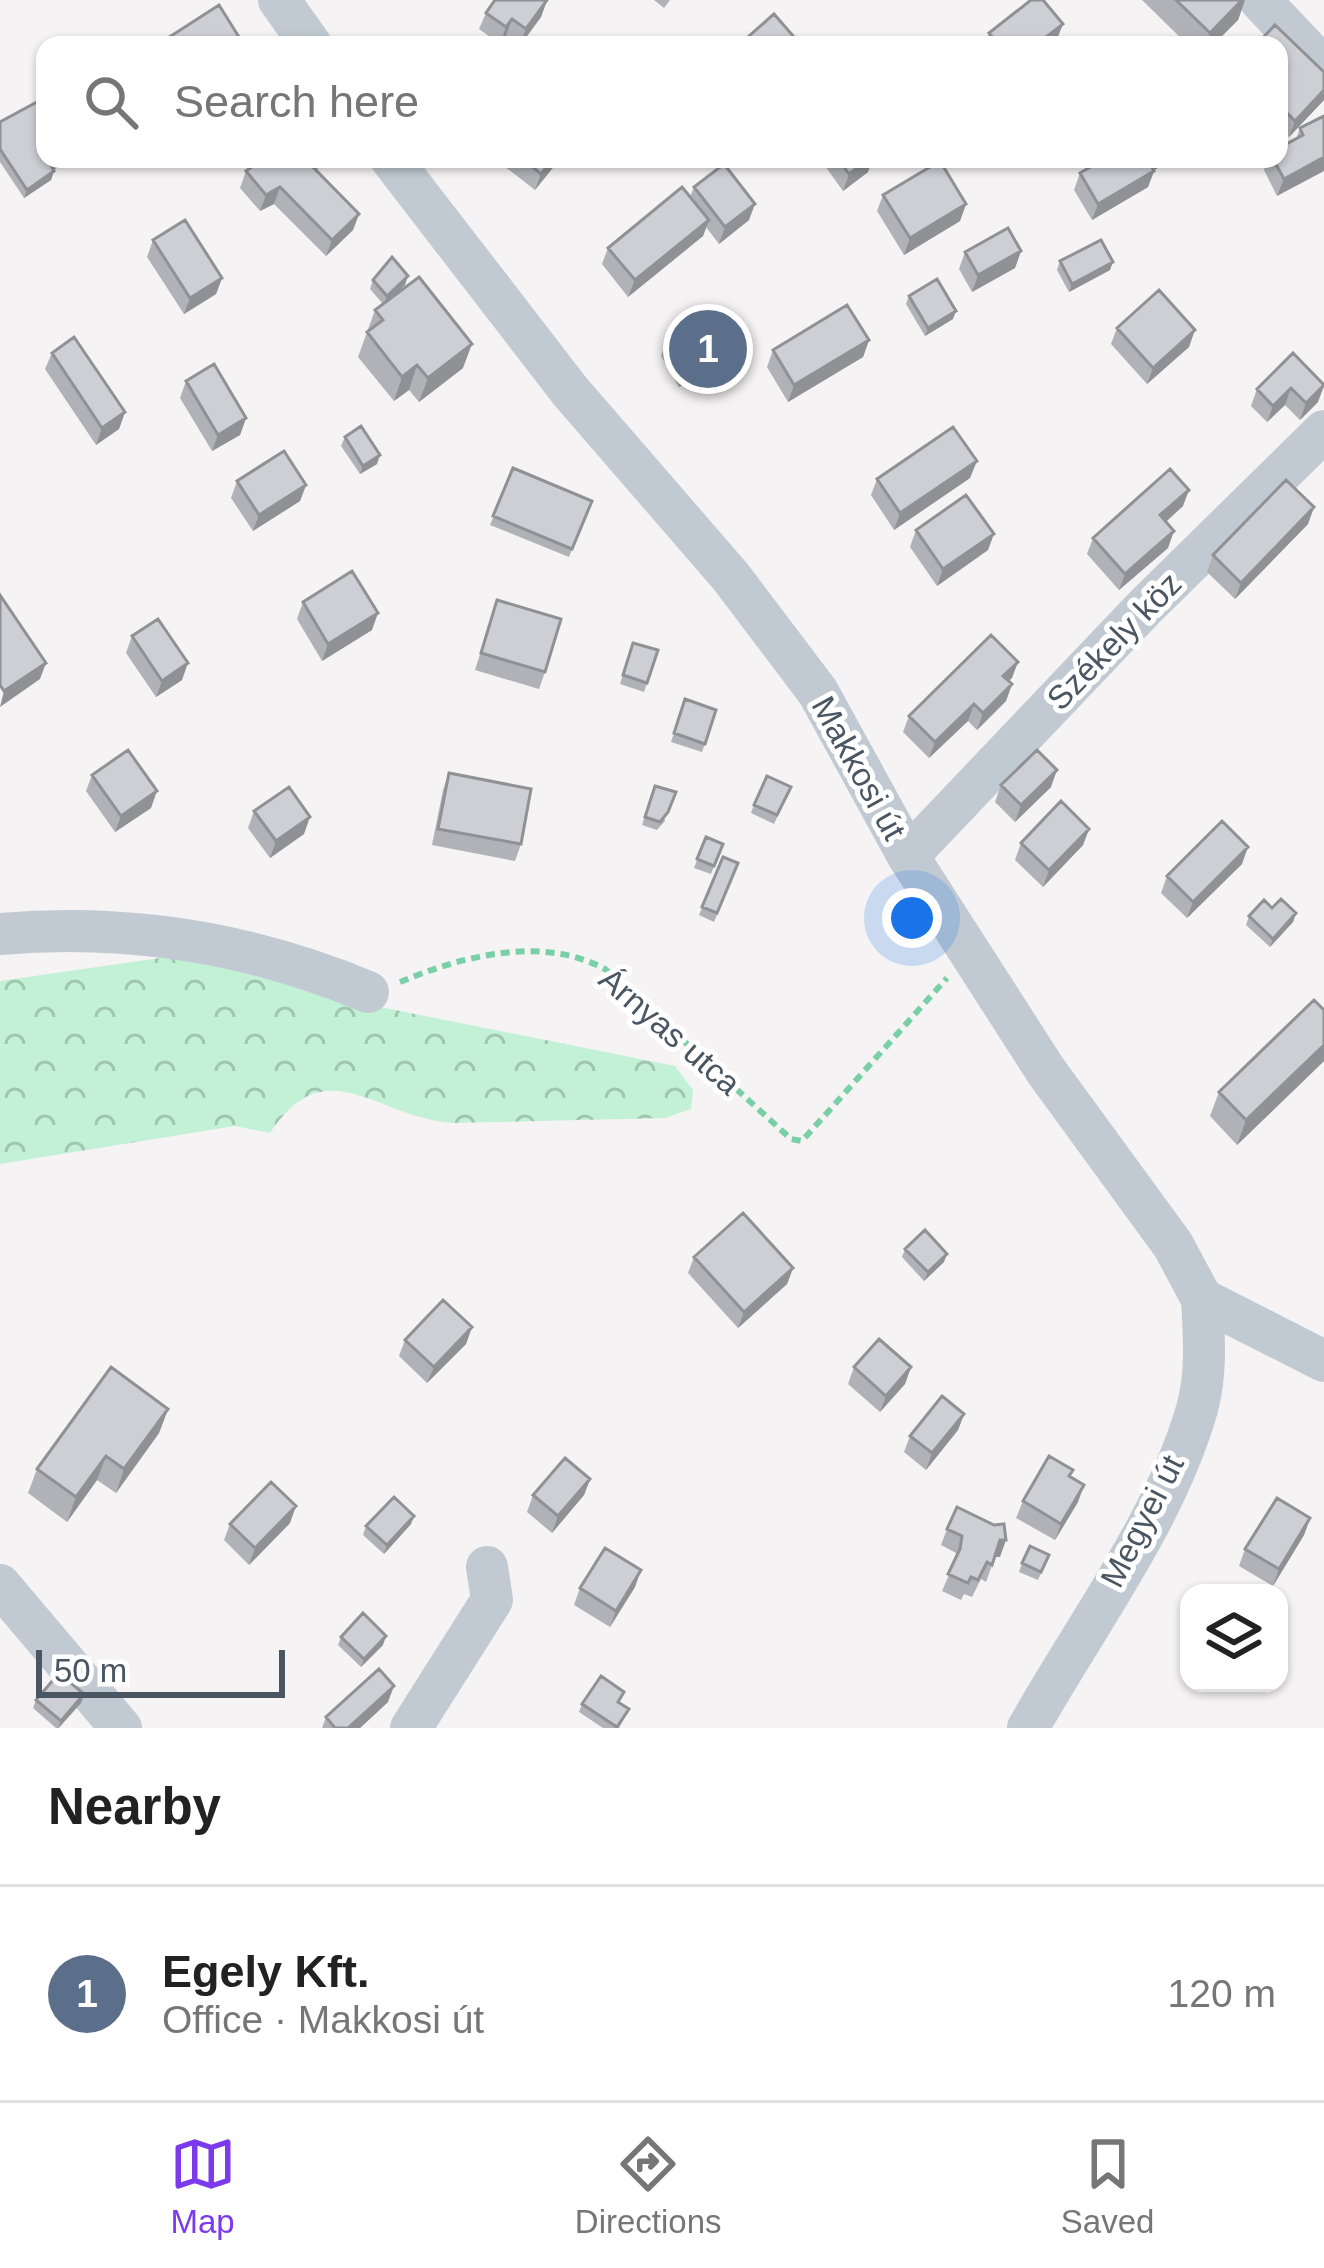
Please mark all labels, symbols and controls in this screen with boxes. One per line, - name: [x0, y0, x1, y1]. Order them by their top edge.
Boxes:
- search box: [36, 36, 1288, 168]
- icon: search: [78, 69, 144, 135]
- text: Search here: [174, 76, 419, 127]
- pin: 1: [669, 304, 747, 394]
- street label: Székely köz: [1040, 565, 1188, 717]
- street label: Makkosi út: [805, 690, 913, 846]
- your location: [882, 888, 942, 948]
- street label: Árnyas utca: [592, 960, 748, 1103]
- street label: Megyei út: [1093, 1449, 1191, 1593]
- map controls: [1180, 1584, 1288, 1692]
- button: layers: [1180, 1584, 1288, 1692]
- scale bar: [36, 1644, 285, 1697]
- text: 50 m: [54, 1652, 127, 1689]
- text: Nearby: [48, 1778, 221, 1835]
- text: Egely Kft.: [162, 1946, 370, 1997]
- text: 1: [76, 1972, 98, 2015]
- text: 120 m: [1168, 1972, 1276, 2015]
- text: Office · Makkosi út: [162, 1998, 484, 2041]
- tab: Map: [170, 2131, 236, 2241]
- tab: Directions: [575, 2131, 722, 2241]
- tab: Saved: [1061, 2131, 1154, 2241]

